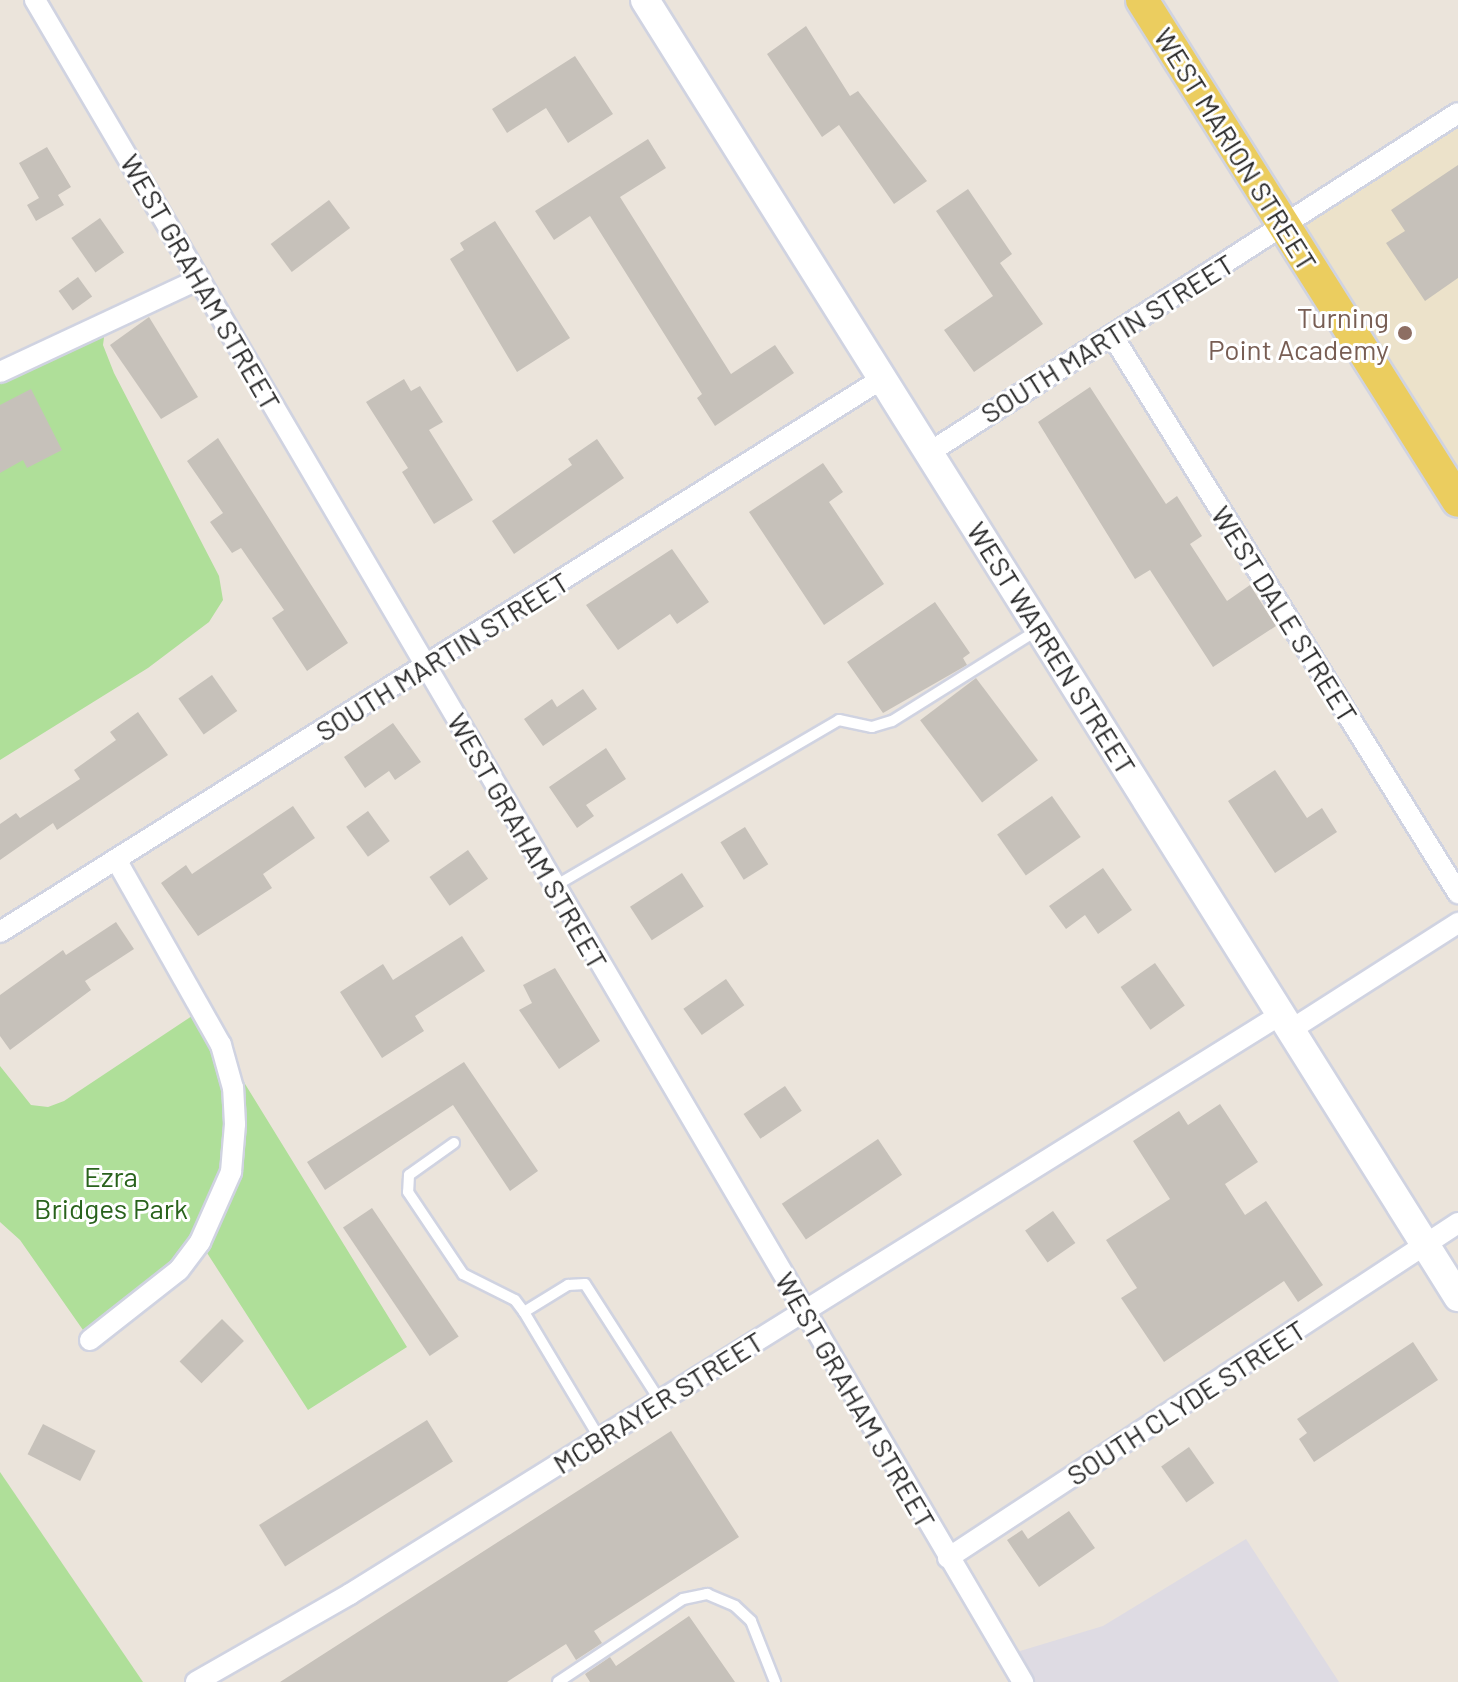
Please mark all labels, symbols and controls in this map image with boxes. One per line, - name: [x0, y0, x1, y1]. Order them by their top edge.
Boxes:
- street label: WEST MARION STREET: [1147, 21, 1325, 277]
- street label: WEST GRAHAM STREET: [114, 148, 288, 416]
- street label: SOUTH MARTIN STREET: [974, 246, 1240, 430]
- place label: Turning Point Academy: [1208, 300, 1389, 366]
- marker: Turning Point Academy: [1396, 324, 1414, 342]
- street label: WEST DALE STREET: [1205, 499, 1365, 729]
- street label: WEST WARREN STREET: [960, 515, 1144, 781]
- street label: SOUTH MARTIN STREET: [309, 564, 575, 748]
- street label: WEST GRAHAM STREET: [441, 707, 615, 975]
- park label: Ezra Bridges Park: [34, 1159, 188, 1225]
- street label: WEST GRAHAM STREET: [769, 1266, 943, 1534]
- street label: SOUTH CLYDE STREET: [1060, 1312, 1312, 1492]
- street label: MCBRAYER STREET: [547, 1324, 769, 1480]

